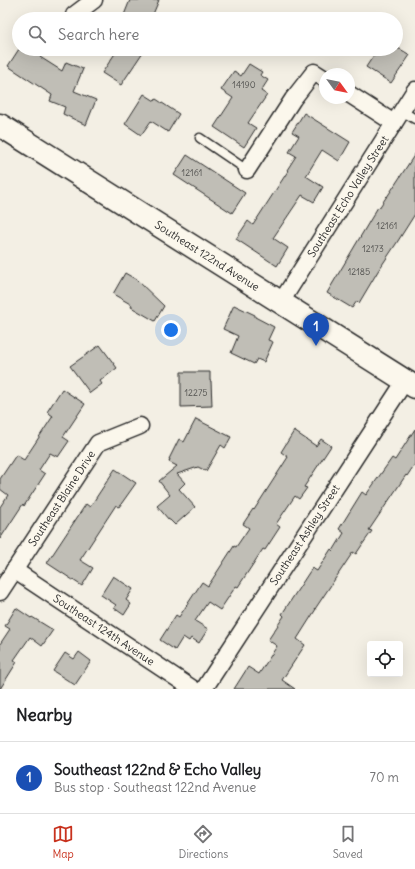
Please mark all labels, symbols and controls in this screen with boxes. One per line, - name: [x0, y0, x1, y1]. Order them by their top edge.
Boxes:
- search box: [12, 12, 403, 56]
- icon: search: [26, 23, 48, 45]
- text: Search here: [58, 25, 139, 44]
- north arrow: [319, 68, 355, 104]
- house number: 14190: [232, 79, 256, 90]
- street label: Southeast Echo Valley Street: [304, 133, 392, 260]
- house number: 12161: [182, 167, 202, 178]
- street label: Southeast 122nd Avenue: [152, 218, 262, 294]
- house number: 12161: [377, 220, 397, 231]
- house number: 12173: [362, 243, 384, 254]
- house number: 12185: [348, 266, 370, 277]
- pin: 1: [303, 313, 329, 346]
- your location: [161, 320, 181, 340]
- house number: 12275: [184, 387, 208, 398]
- street label: Southeast Blaine Drive: [25, 448, 98, 549]
- street label: Southeast Ashley Street: [267, 482, 343, 588]
- street label: Southeast 124th Avenue: [51, 591, 157, 668]
- map controls: [367, 641, 403, 677]
- button: locate: [367, 641, 403, 677]
- text: Nearby: [16, 704, 72, 726]
- text: Southeast 122nd & Echo Valley: [54, 760, 261, 779]
- text: 1: [26, 769, 32, 786]
- text: 70 m: [370, 769, 399, 786]
- text: Bus stop · Southeast 122nd Avenue: [54, 779, 256, 796]
- tab: Map: [52, 823, 74, 861]
- tab: Directions: [179, 823, 228, 861]
- tab: Saved: [333, 823, 363, 861]

